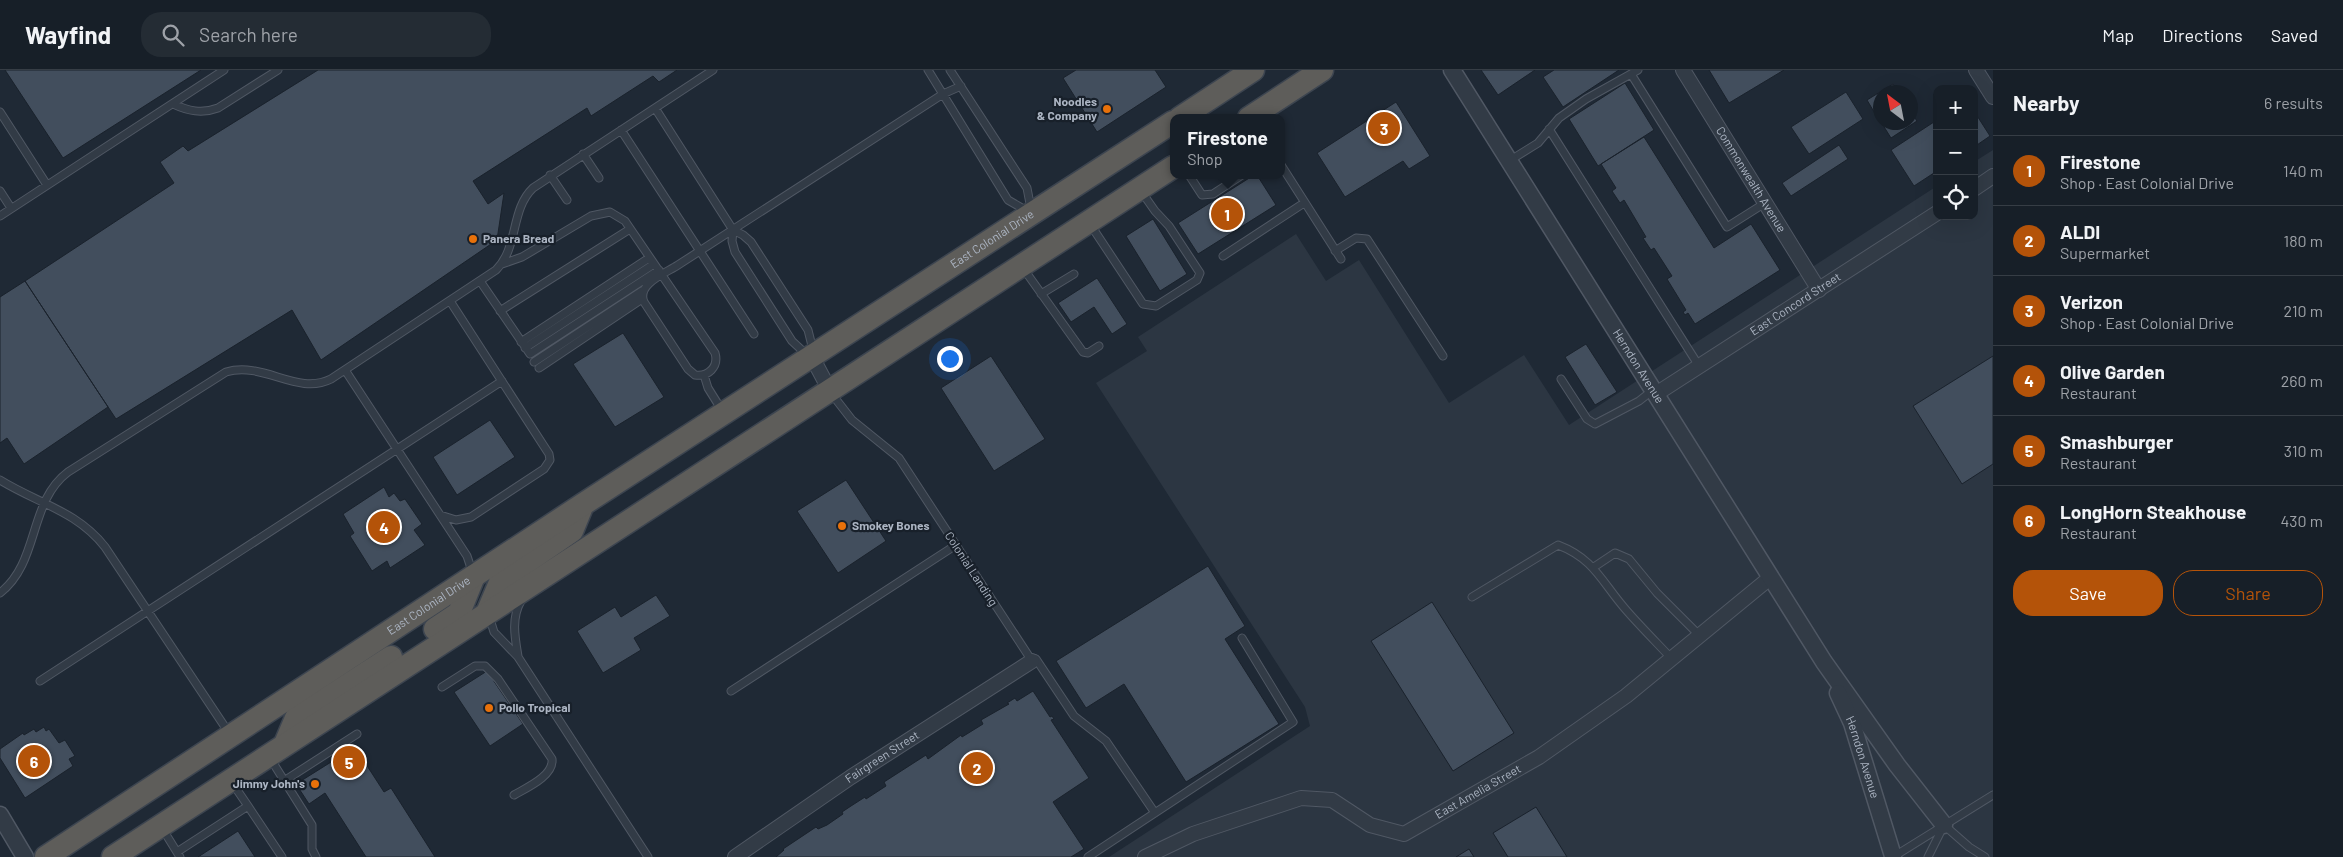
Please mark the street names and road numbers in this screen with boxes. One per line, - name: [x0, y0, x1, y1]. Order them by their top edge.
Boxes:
- street label: Commonwealth Avenue: [1714, 124, 1790, 235]
- street label: East Colonial Drive: [947, 206, 1036, 271]
- street label: East Concord Street: [1747, 269, 1843, 338]
- street label: Herndon Avenue: [1610, 326, 1668, 406]
- street label: Colonial Landing: [943, 529, 1001, 608]
- street label: East Colonial Drive: [384, 572, 473, 637]
- street label: Herndon Avenue: [1844, 714, 1883, 800]
- street label: Fairgreen Street: [842, 727, 921, 785]
- street label: East Amelia Street: [1432, 761, 1523, 821]

